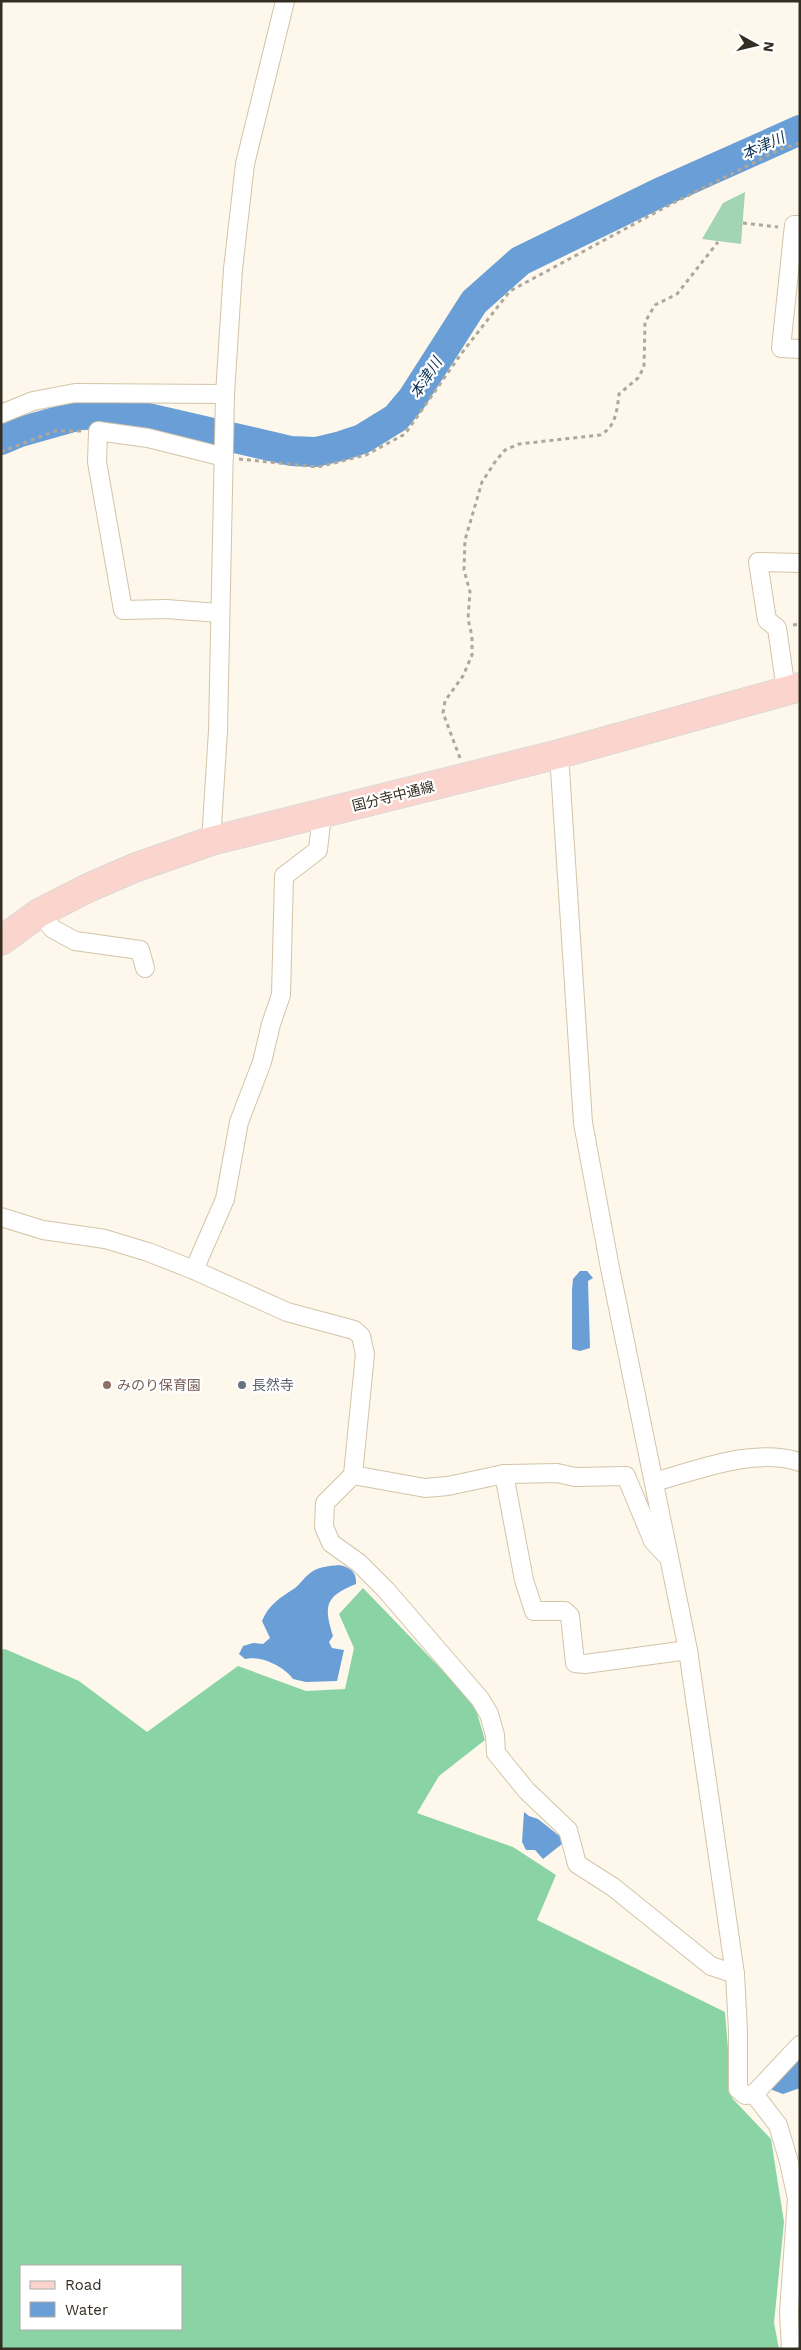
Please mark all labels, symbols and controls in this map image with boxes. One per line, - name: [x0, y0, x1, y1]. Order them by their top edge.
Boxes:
- north arrow: [731, 20, 781, 70]
- text: N: [760, 41, 778, 53]
- water label: 本津川: [739, 128, 789, 163]
- water label: 本津川: [406, 353, 447, 402]
- street label: 国分寺中通線: [350, 778, 436, 814]
- place label: みのり保育園: [117, 1377, 201, 1393]
- place label: 長然寺: [252, 1377, 294, 1393]
- marker: みのり保育園: [101, 1379, 113, 1391]
- marker: 長然寺: [236, 1379, 248, 1391]
- legend: [20, 2265, 182, 2330]
- text: Road: [65, 2276, 102, 2294]
- text: Water: [65, 2301, 108, 2319]

